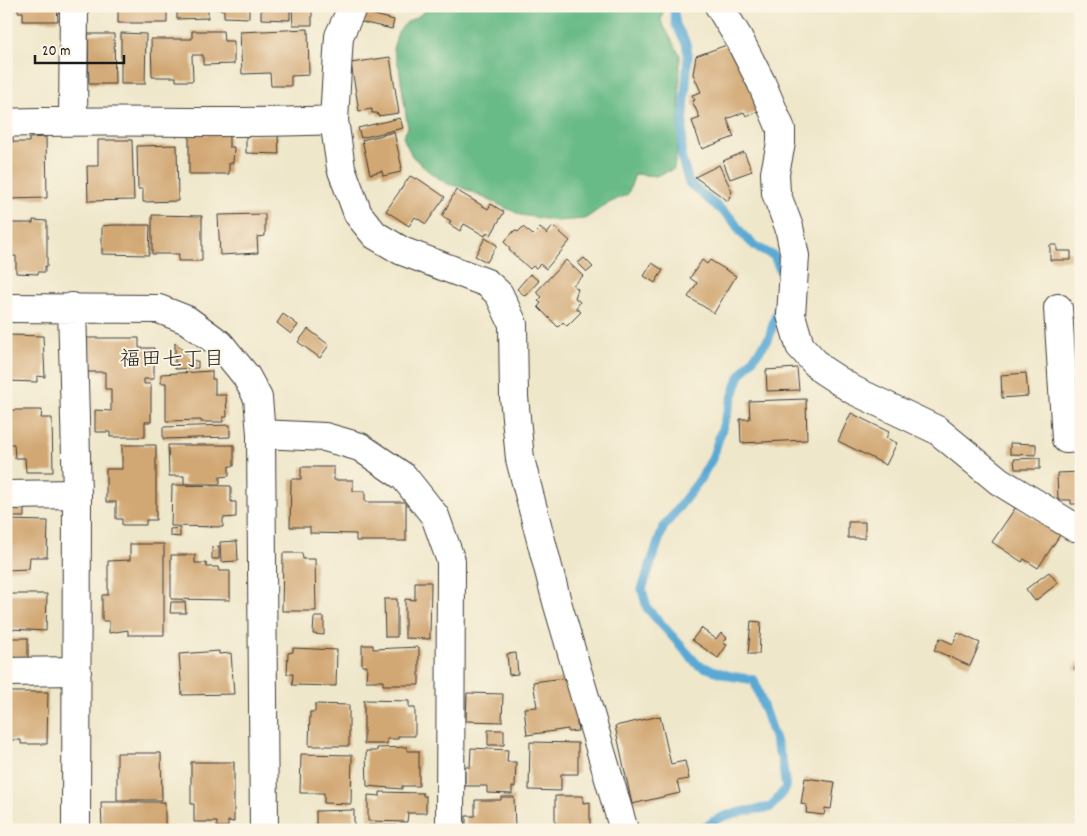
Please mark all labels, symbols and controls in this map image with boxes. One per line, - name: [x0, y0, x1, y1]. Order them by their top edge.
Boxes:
- scale bar: [35, 32, 124, 64]
- text: 20 m: [42, 41, 70, 63]
- district label: 福田七丁目: [120, 346, 225, 376]

